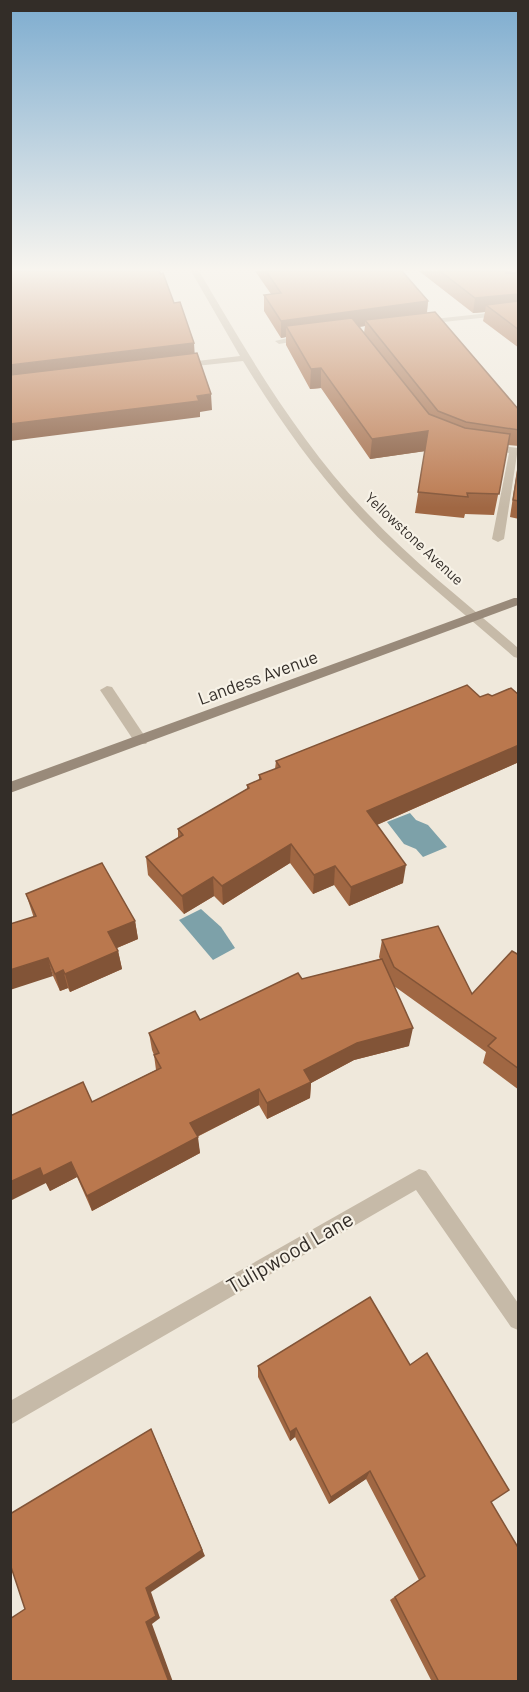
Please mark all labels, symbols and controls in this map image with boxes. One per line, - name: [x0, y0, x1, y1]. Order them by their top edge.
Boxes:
- street label: Yellowstone Avenue: [362, 488, 468, 588]
- street label: Landess Avenue: [195, 645, 321, 709]
- street label: Tulipwood Lane: [221, 1205, 357, 1298]

